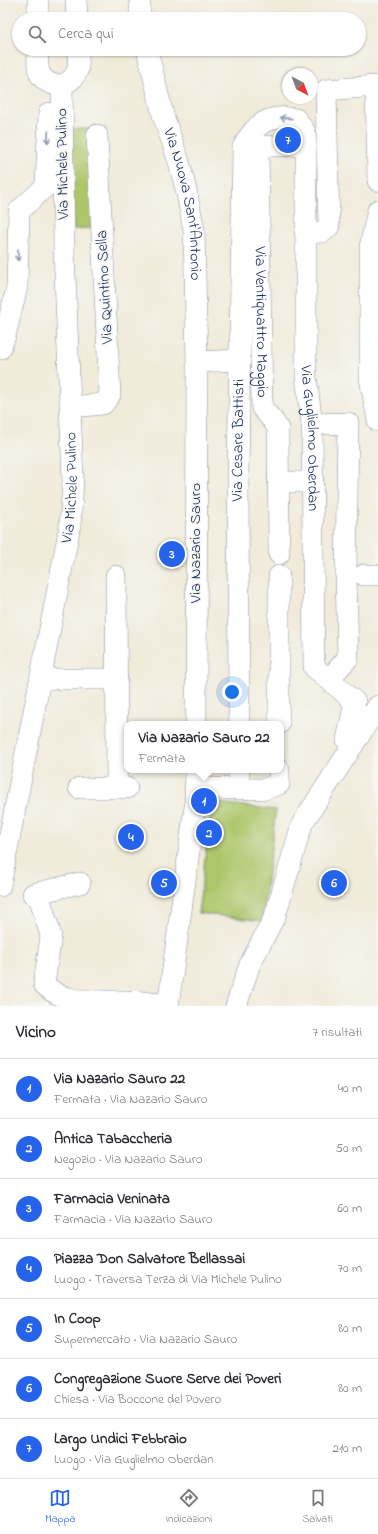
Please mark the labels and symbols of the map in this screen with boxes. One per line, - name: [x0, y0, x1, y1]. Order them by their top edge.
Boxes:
- north arrow: [282, 68, 318, 104]
- street label: Via Michele Pulino: [50, 108, 76, 221]
- one-way arrow: [280, 114, 293, 122]
- street label: Via Nuova Sant'Antonio: [156, 124, 207, 281]
- pin: 7: [275, 125, 301, 155]
- one-way arrow: [45, 130, 52, 143]
- street label: Via Quintino Sella: [90, 229, 120, 346]
- street label: Via Ventiquattro Maggio: [248, 245, 274, 398]
- one-way arrow: [14, 248, 22, 261]
- street label: Via Guglielmo Oberdan: [294, 364, 325, 511]
- street label: Via Cesare Battisti: [226, 379, 251, 502]
- street label: Via Michele Pulino: [55, 432, 85, 546]
- street label: Via Nazario Sauro: [184, 483, 208, 604]
- pin: 3: [159, 539, 185, 569]
- your location: [222, 682, 242, 702]
- pin: 1: [191, 786, 217, 816]
- pin: 2: [196, 818, 222, 848]
- pin: 4: [118, 822, 144, 852]
- pin: 5: [151, 868, 177, 898]
- pin: 6: [321, 868, 347, 898]

